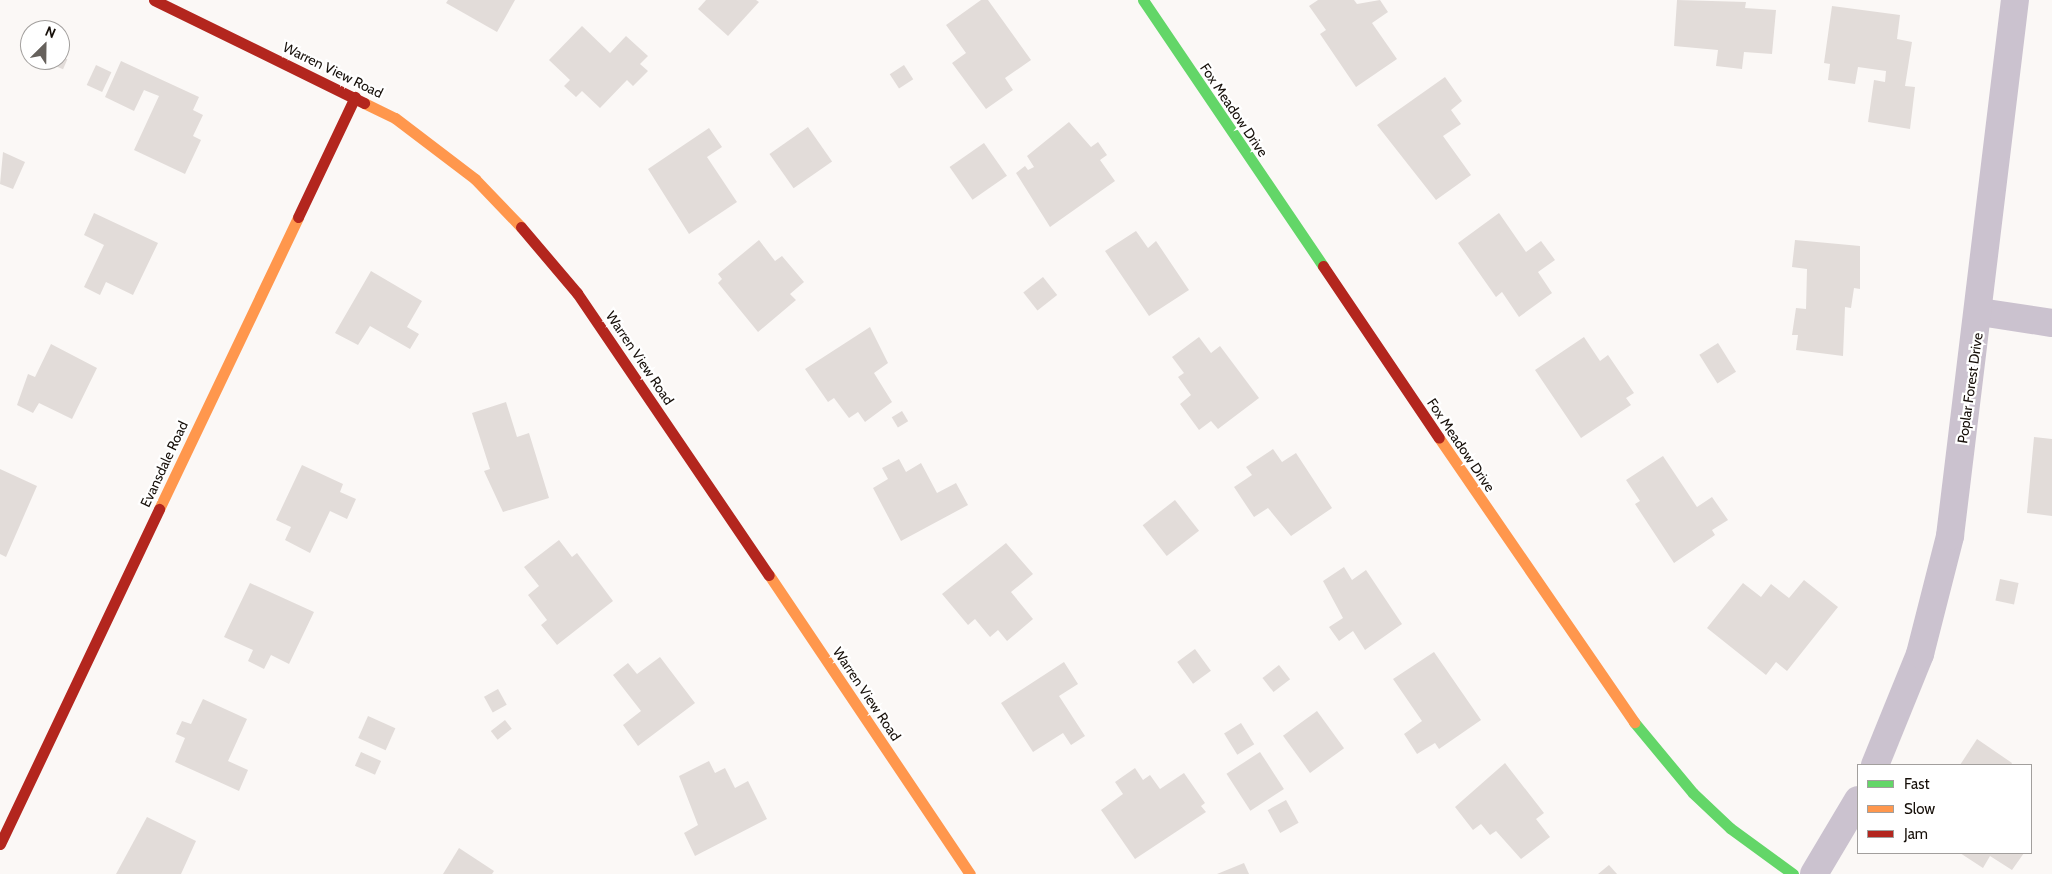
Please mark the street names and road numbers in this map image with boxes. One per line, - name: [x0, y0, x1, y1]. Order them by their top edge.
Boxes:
- street label: Warren View Road: [280, 39, 386, 101]
- street label: Fox Meadow Drive: [1197, 60, 1271, 160]
- street label: Warren View Road: [603, 308, 677, 408]
- street label: Poplar Forest Drive: [1954, 331, 1986, 445]
- street label: Fox Meadow Drive: [1424, 395, 1498, 495]
- street label: Evansdale Road: [137, 418, 191, 510]
- street label: Warren View Road: [830, 644, 904, 744]

